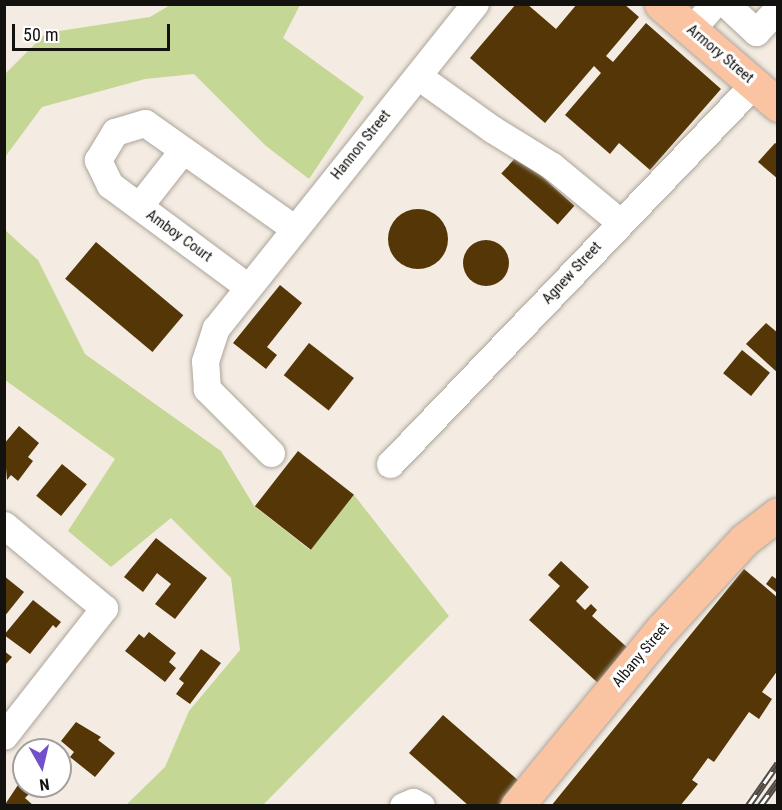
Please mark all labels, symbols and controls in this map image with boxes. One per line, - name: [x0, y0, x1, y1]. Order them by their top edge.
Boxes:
- scale bar: [15, 12, 172, 50]
- street label: Armory Street: [683, 21, 757, 87]
- text: 50 m: [23, 24, 58, 45]
- street label: Hannon Street: [327, 107, 395, 183]
- street label: Amboy Court: [143, 206, 215, 266]
- street label: Agnew Street: [539, 238, 605, 308]
- street label: Albany Street: [609, 619, 673, 691]
- north arrow: [12, 738, 72, 798]
- text: N: [38, 774, 50, 794]

